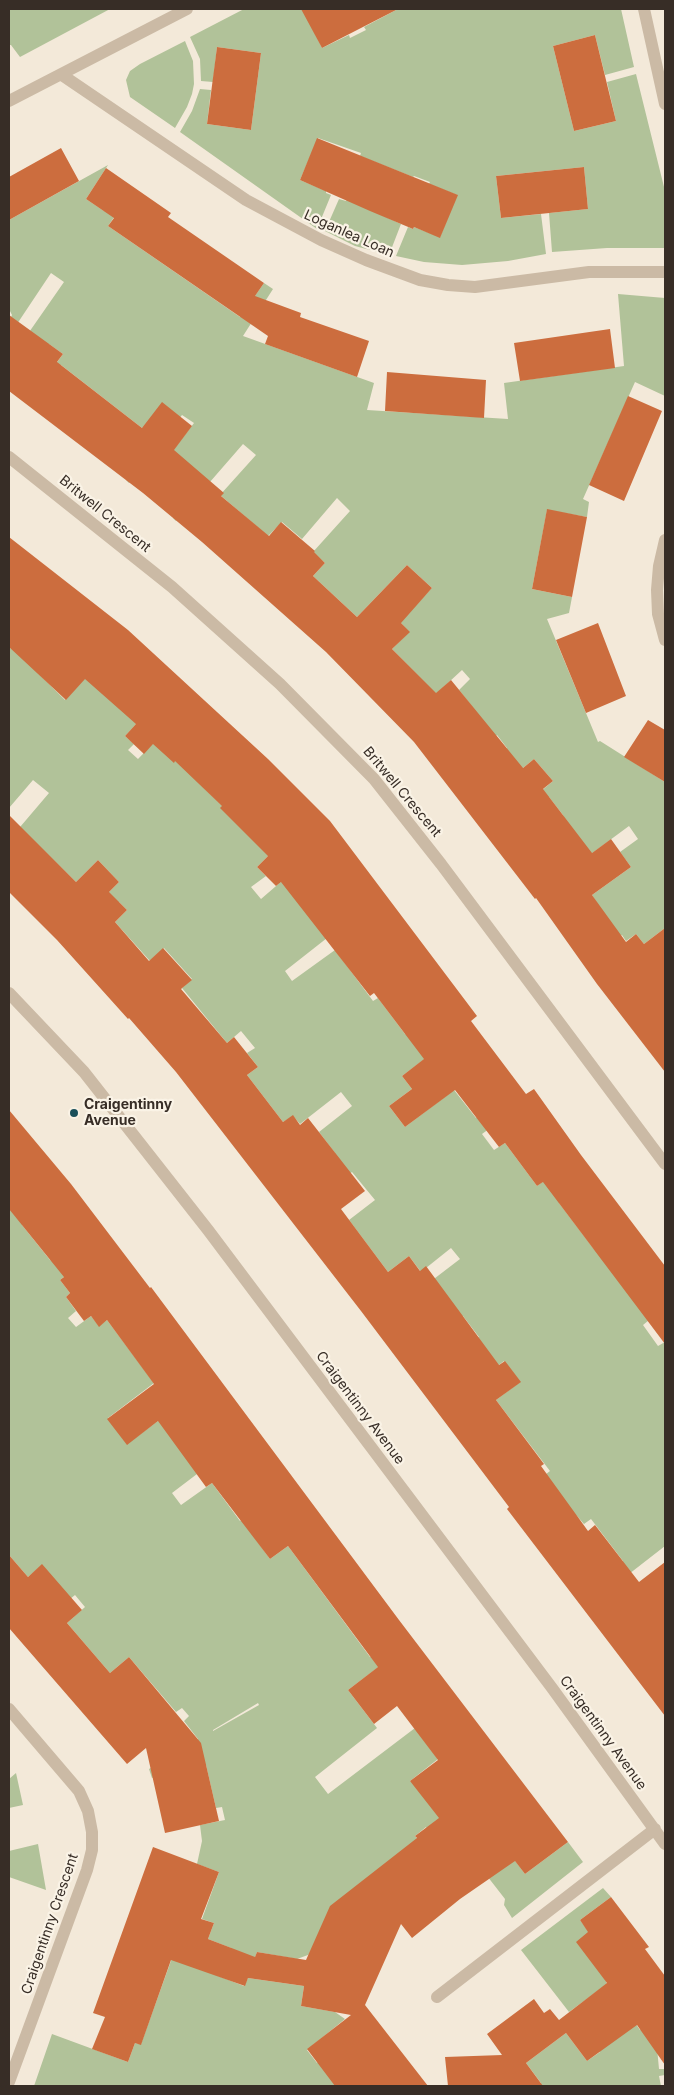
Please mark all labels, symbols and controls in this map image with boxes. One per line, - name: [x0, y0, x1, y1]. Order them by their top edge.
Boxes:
- street label: Loganlea Loan: [301, 207, 397, 261]
- street label: Britwell Crescent: [56, 472, 154, 556]
- street label: Britwell Crescent: [359, 743, 445, 841]
- place label: Craigentinny Avenue: [84, 1097, 172, 1130]
- marker: Craigentinny Avenue: [68, 1107, 80, 1119]
- street label: Craigentinny Avenue: [312, 1348, 408, 1468]
- street label: Craigentinny Avenue: [556, 1673, 650, 1793]
- street label: Craigentinny Crescent: [18, 1851, 82, 1997]

